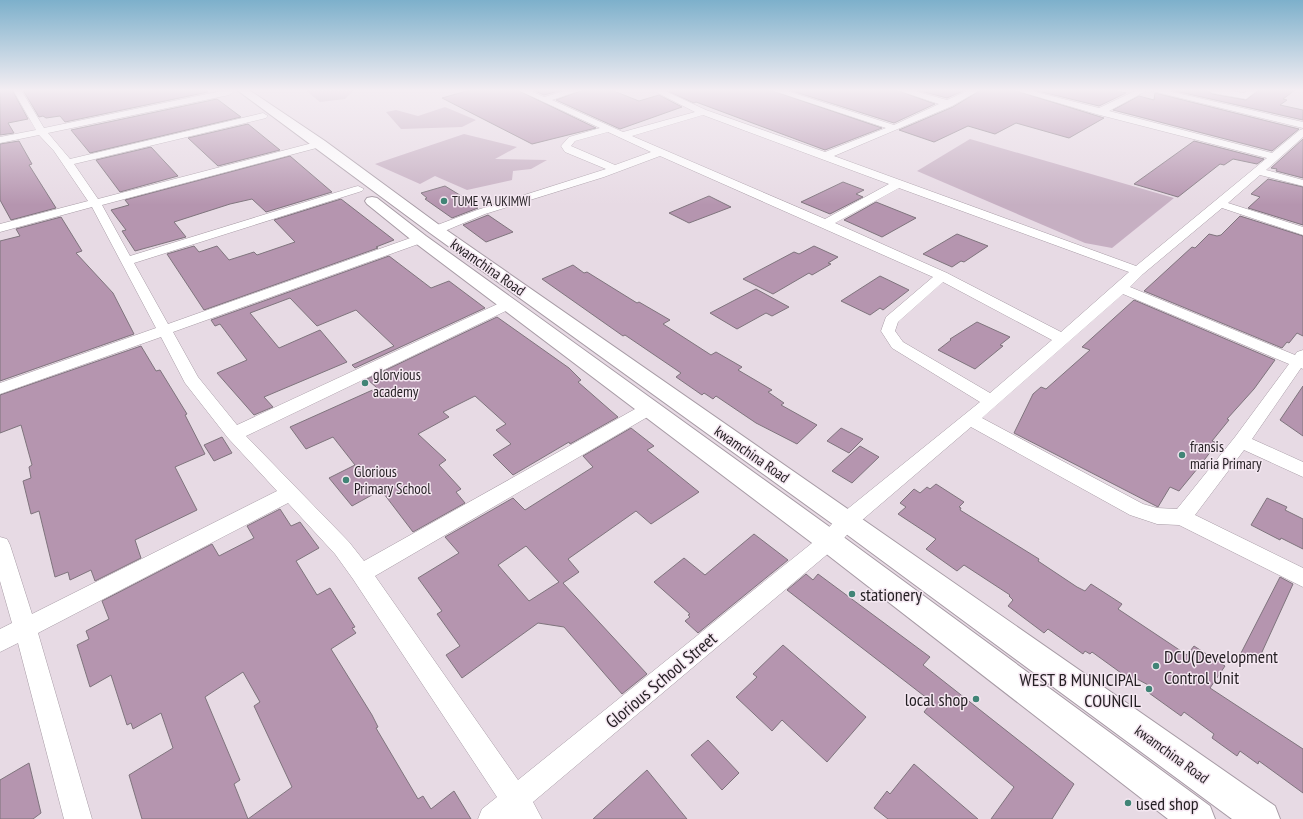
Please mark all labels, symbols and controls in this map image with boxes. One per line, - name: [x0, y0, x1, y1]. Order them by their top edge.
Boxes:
- place label: TUME YA UKIMWI: [452, 193, 531, 210]
- marker: TUME YA UKIMWI: [439, 196, 449, 206]
- street label: kwamchina Road: [447, 234, 529, 300]
- place label: glorvious academy: [373, 365, 421, 401]
- marker: glorvious academy: [360, 378, 370, 388]
- street label: kwamchina Road: [711, 421, 793, 487]
- place label: fransis maria Primary: [1190, 437, 1262, 473]
- marker: fransis maria Primary: [1177, 450, 1187, 460]
- place label: Glorious Primary School: [354, 462, 431, 498]
- marker: Glorious Primary School: [341, 475, 351, 485]
- place label: stationery: [860, 583, 922, 606]
- marker: stationery: [847, 589, 857, 599]
- street label: Glorious School Street: [601, 627, 721, 733]
- place label: DCU(Development Control Unit: [1164, 645, 1278, 689]
- marker: DCU(Development Control Unit: [1151, 661, 1161, 671]
- place label: WEST B MUNICIPAL COUNCIL: [1020, 668, 1142, 712]
- marker: WEST B MUNICIPAL COUNCIL: [1144, 684, 1154, 694]
- place label: local shop: [905, 688, 968, 711]
- marker: local shop: [971, 694, 981, 704]
- street label: kwamchina Road: [1131, 721, 1213, 787]
- place label: used shop: [1136, 792, 1199, 815]
- marker: used shop: [1123, 798, 1133, 808]

